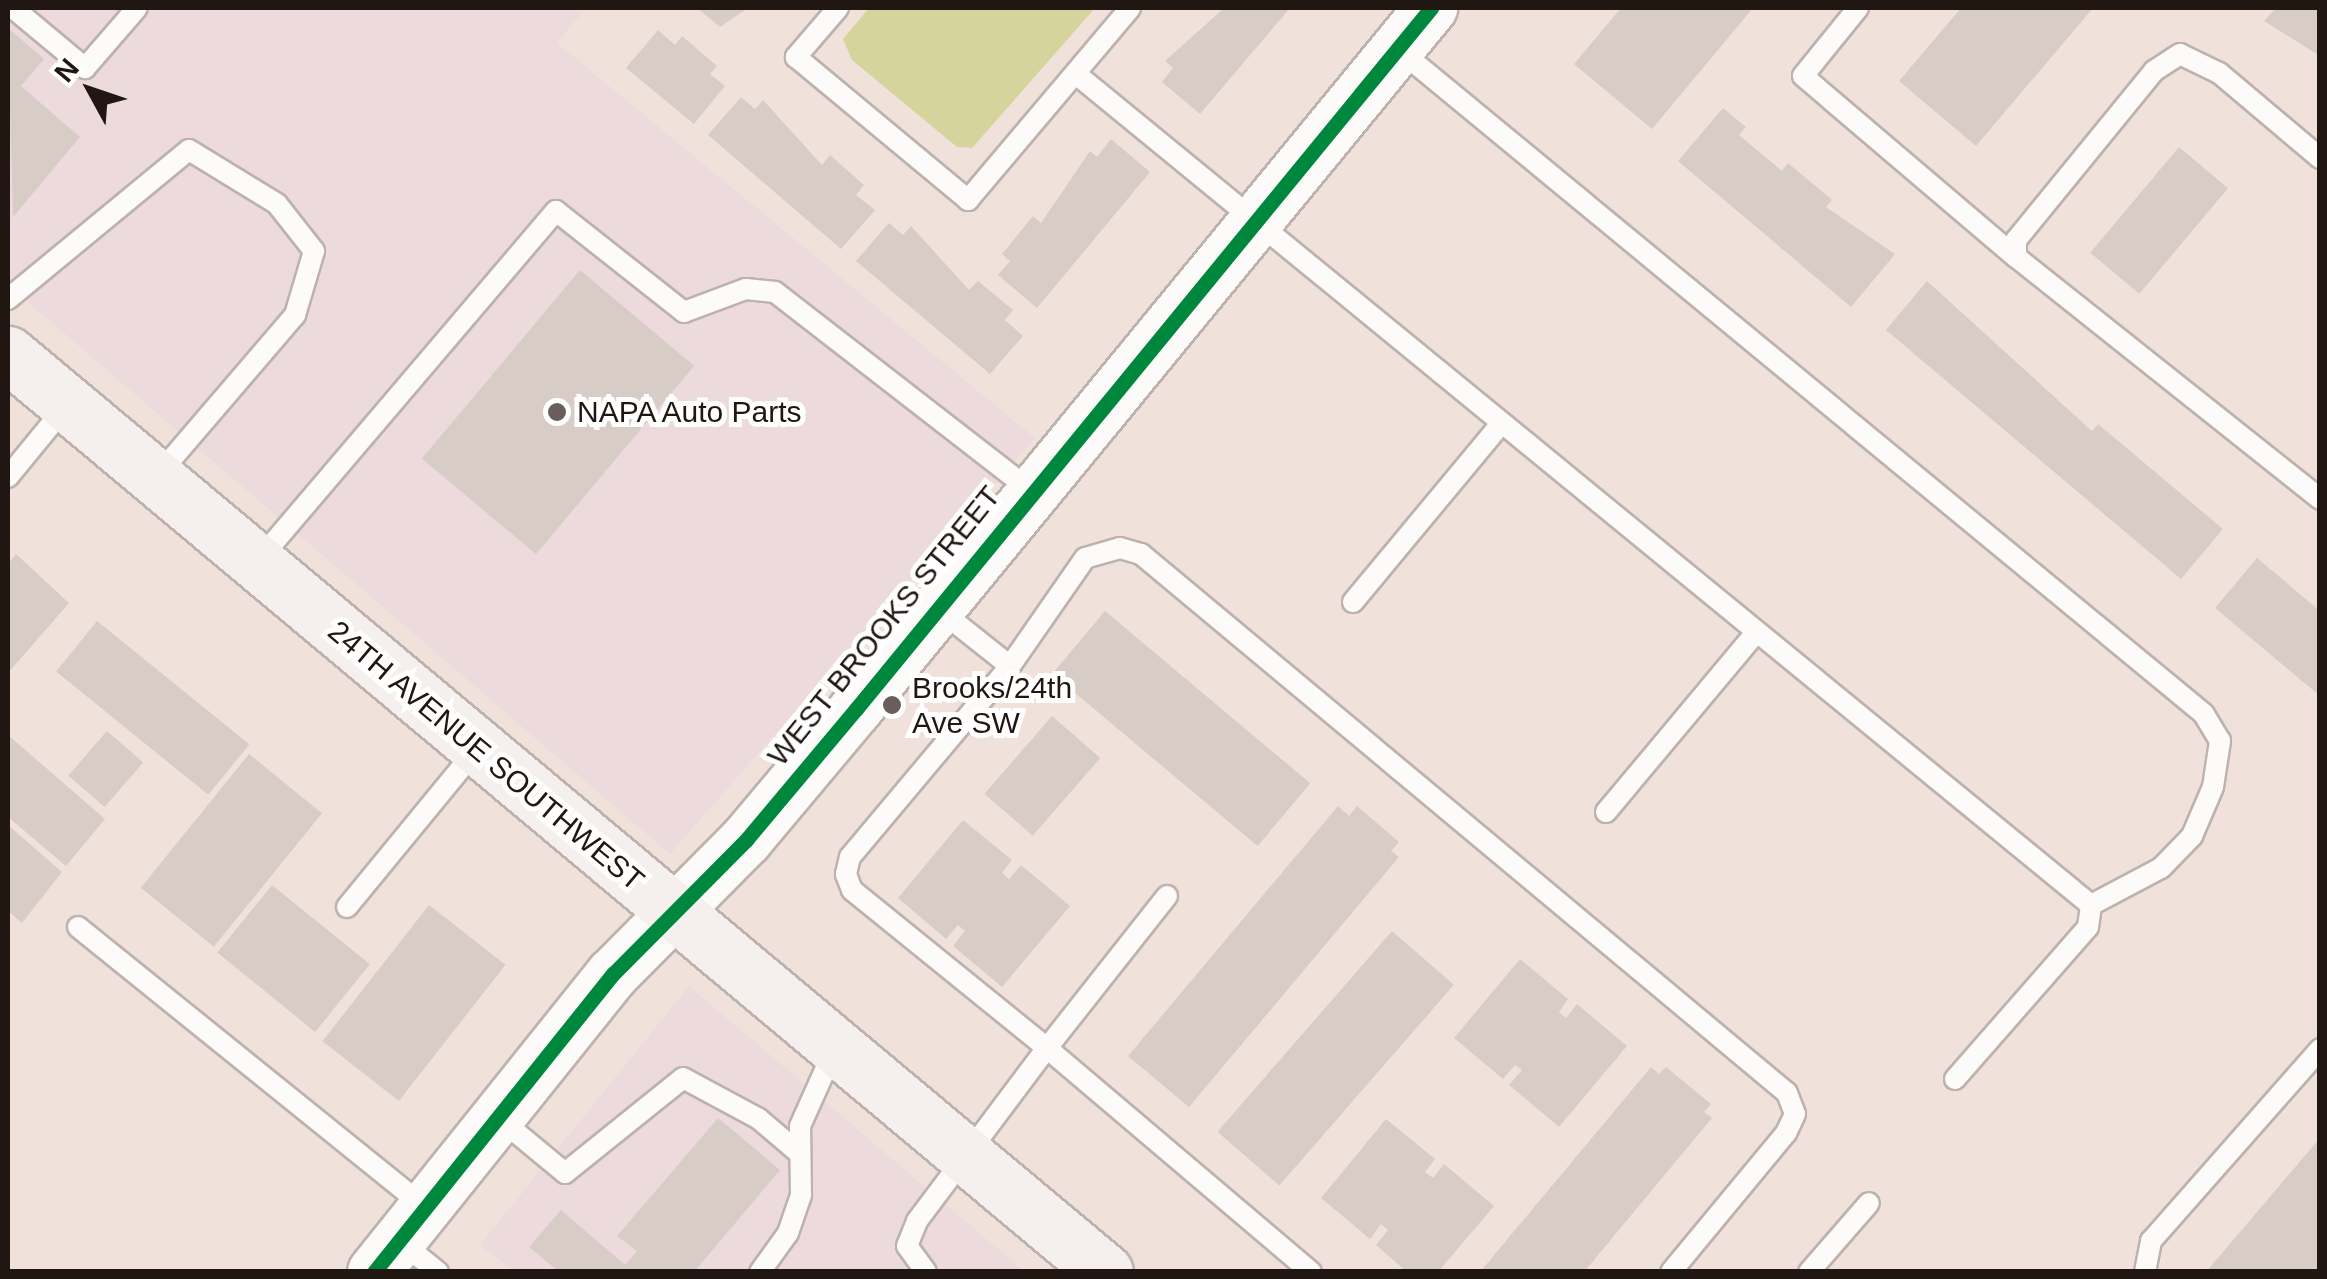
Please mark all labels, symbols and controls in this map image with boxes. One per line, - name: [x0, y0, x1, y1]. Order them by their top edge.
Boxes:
- north arrow: [40, 40, 140, 140]
- text: N: [48, 53, 85, 88]
- place label: NAPA Auto Parts: [577, 394, 805, 430]
- marker: NAPA Auto Parts: [546, 401, 568, 423]
- street label: WEST BROOKS STREET: [760, 479, 1008, 773]
- street label: 24TH AVENUE SOUTHWEST: [320, 613, 652, 899]
- place label: Brooks/24th Ave SW: [912, 670, 1072, 740]
- marker: Brooks/24th Ave SW: [881, 694, 903, 716]

